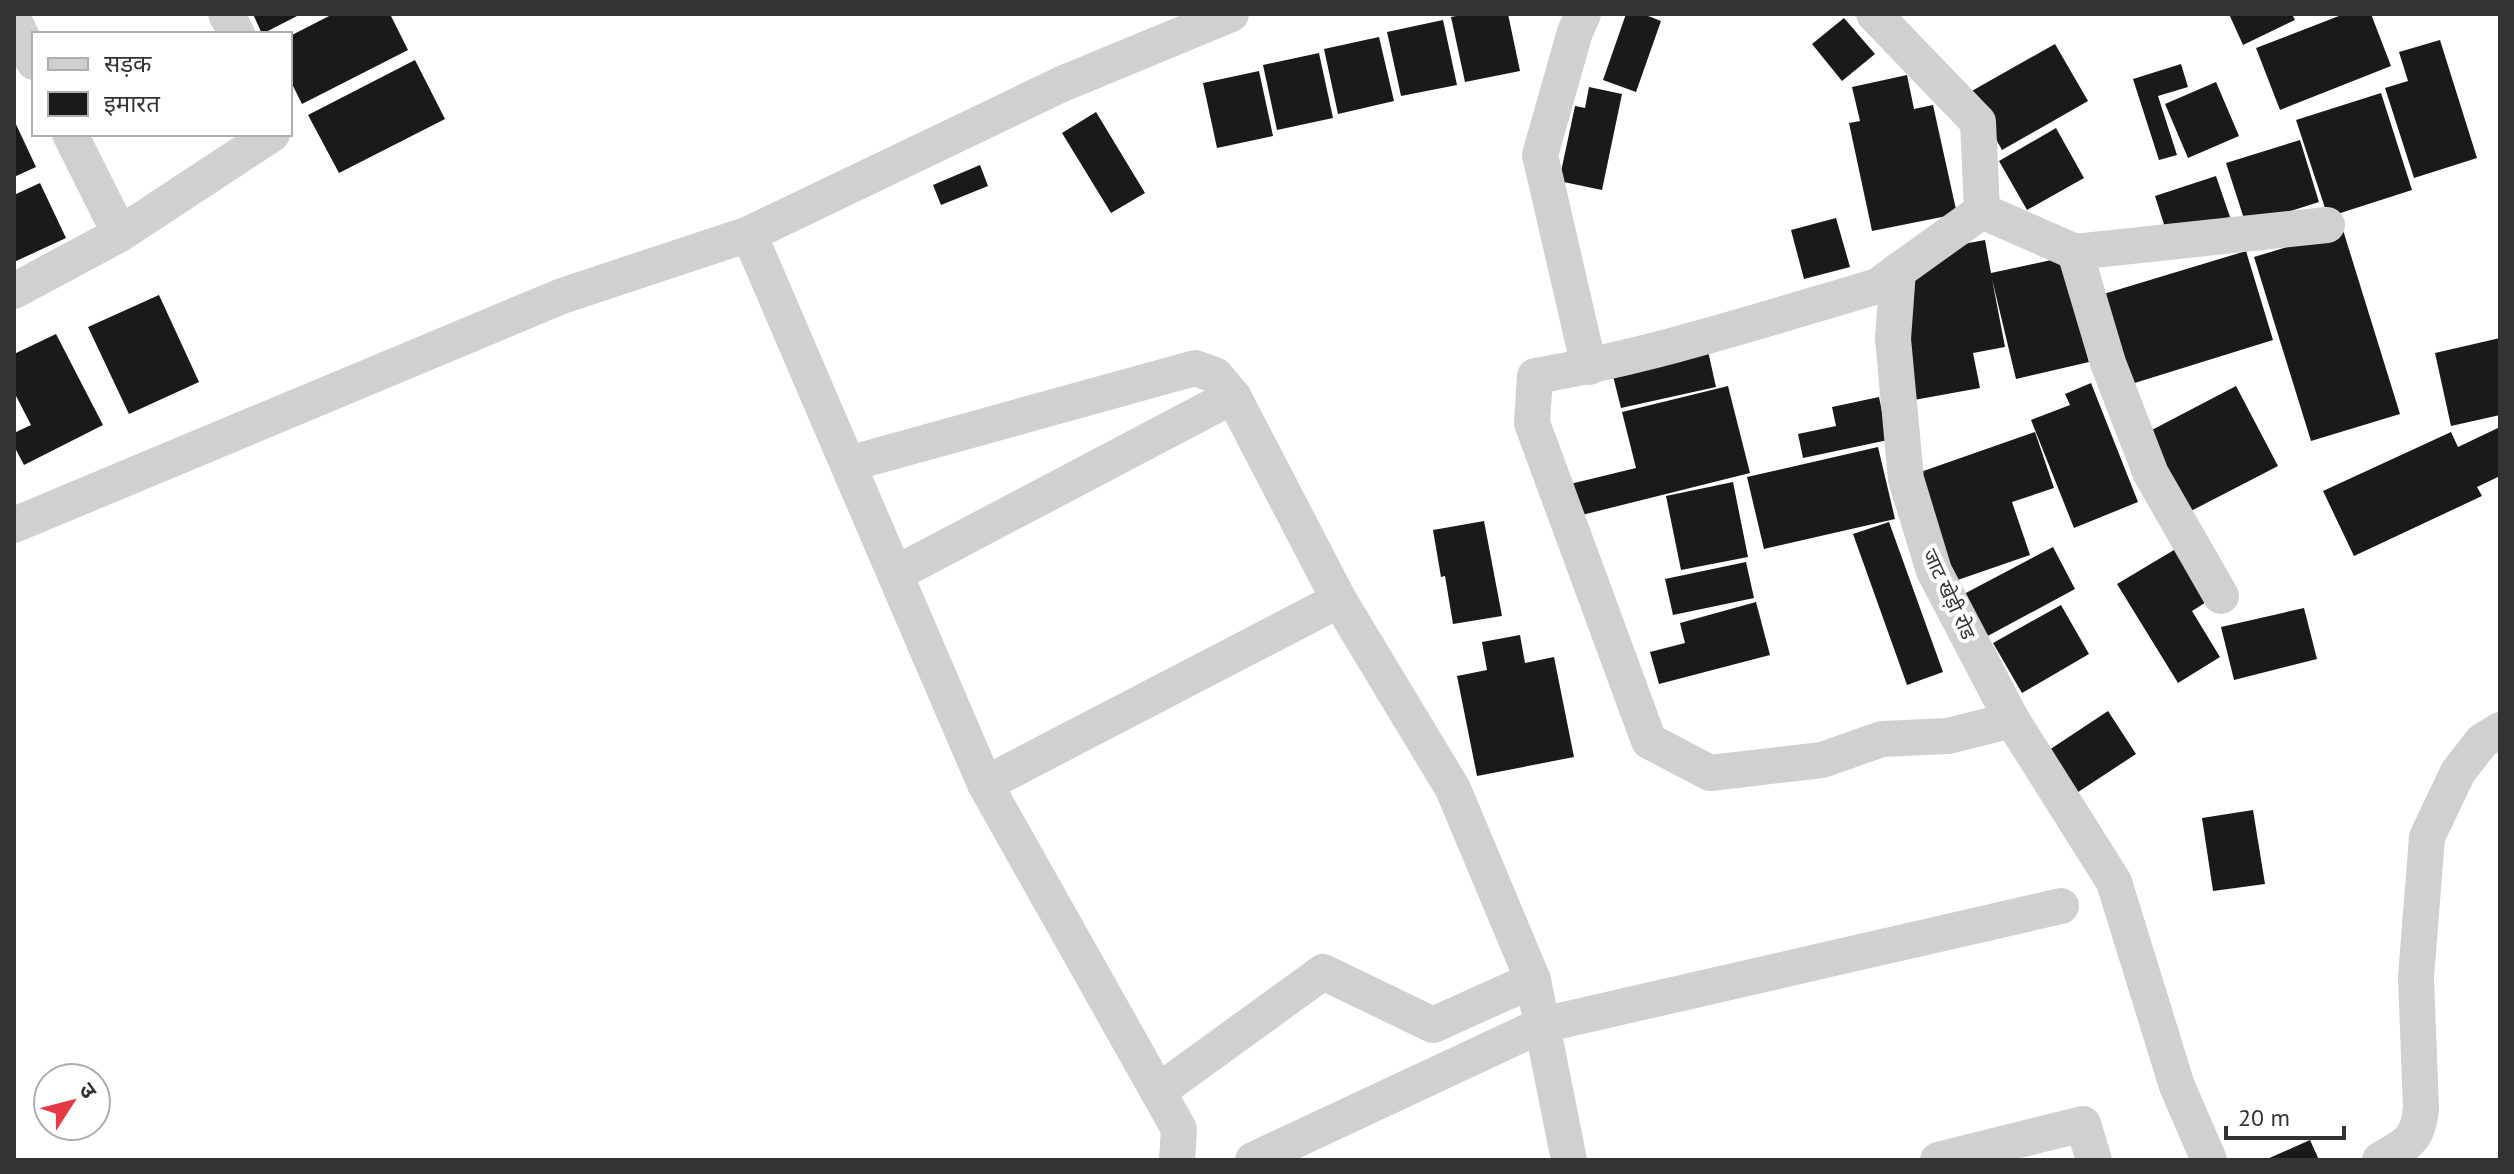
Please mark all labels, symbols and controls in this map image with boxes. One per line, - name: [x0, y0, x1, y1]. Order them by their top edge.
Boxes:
- legend: [32, 32, 292, 136]
- text: सड़क: [104, 48, 152, 79]
- text: इमारत: [104, 88, 161, 119]
- street label: जाट खेड़ी रोड: [1917, 545, 1981, 644]
- north arrow: [32, 1062, 112, 1142]
- text: उ: [73, 1077, 104, 1105]
- scale bar: [2226, 1090, 2344, 1140]
- text: 20 m: [2238, 1102, 2290, 1133]

